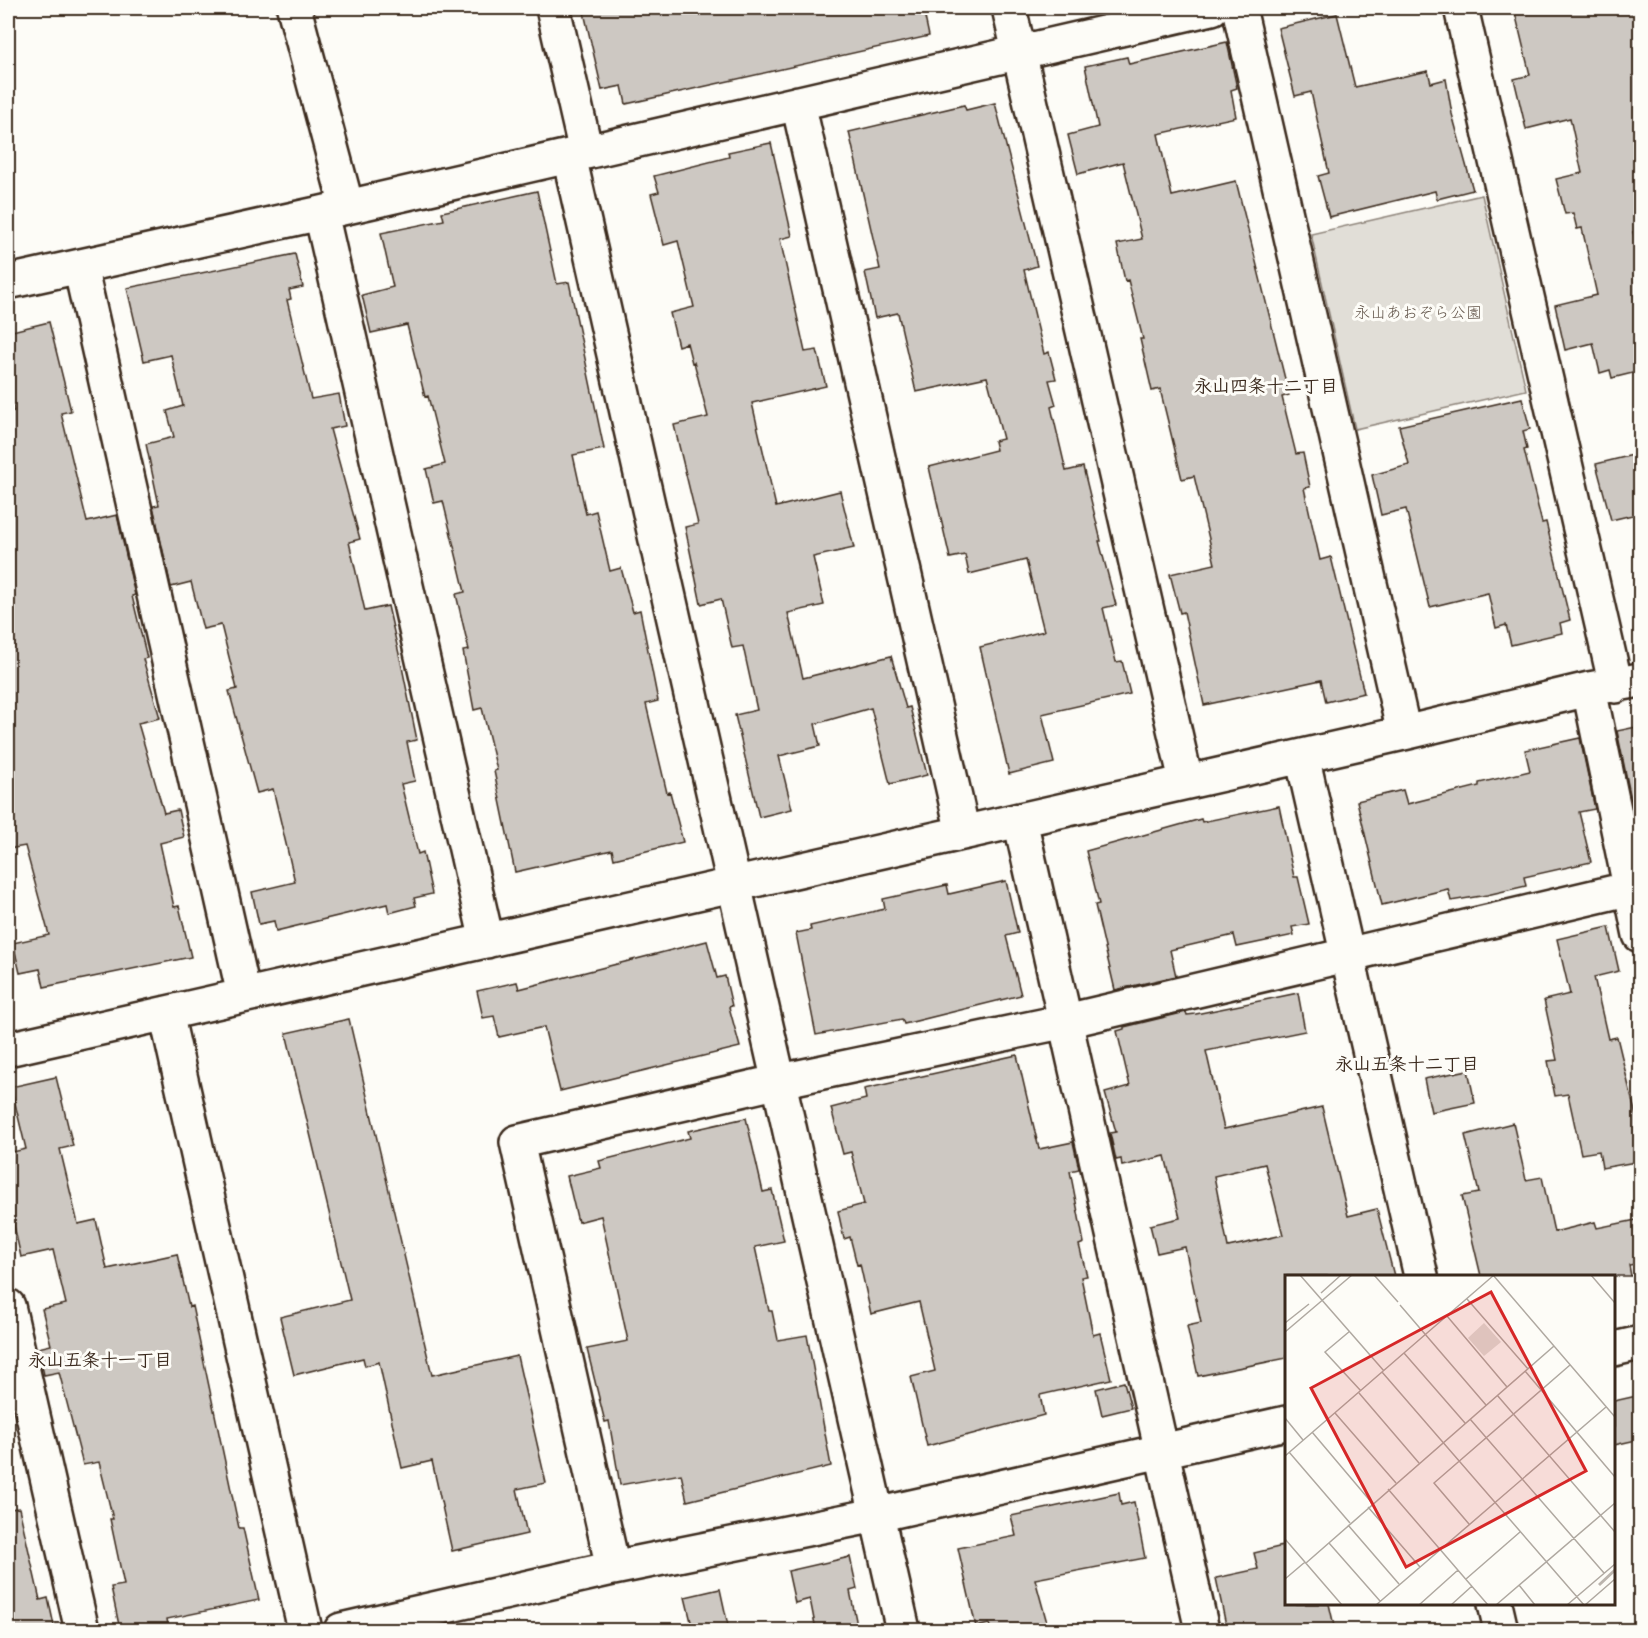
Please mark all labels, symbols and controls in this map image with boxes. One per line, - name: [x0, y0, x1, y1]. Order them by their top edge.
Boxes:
- park label: 永山あおぞら公園: [1354, 302, 1482, 322]
- district label: 永山四条十二丁目: [1194, 374, 1338, 397]
- district label: 永山五条十二丁目: [1335, 1052, 1479, 1075]
- inset map: [1285, 1275, 1615, 1605]
- district label: 永山五条十一丁目: [28, 1348, 172, 1371]

